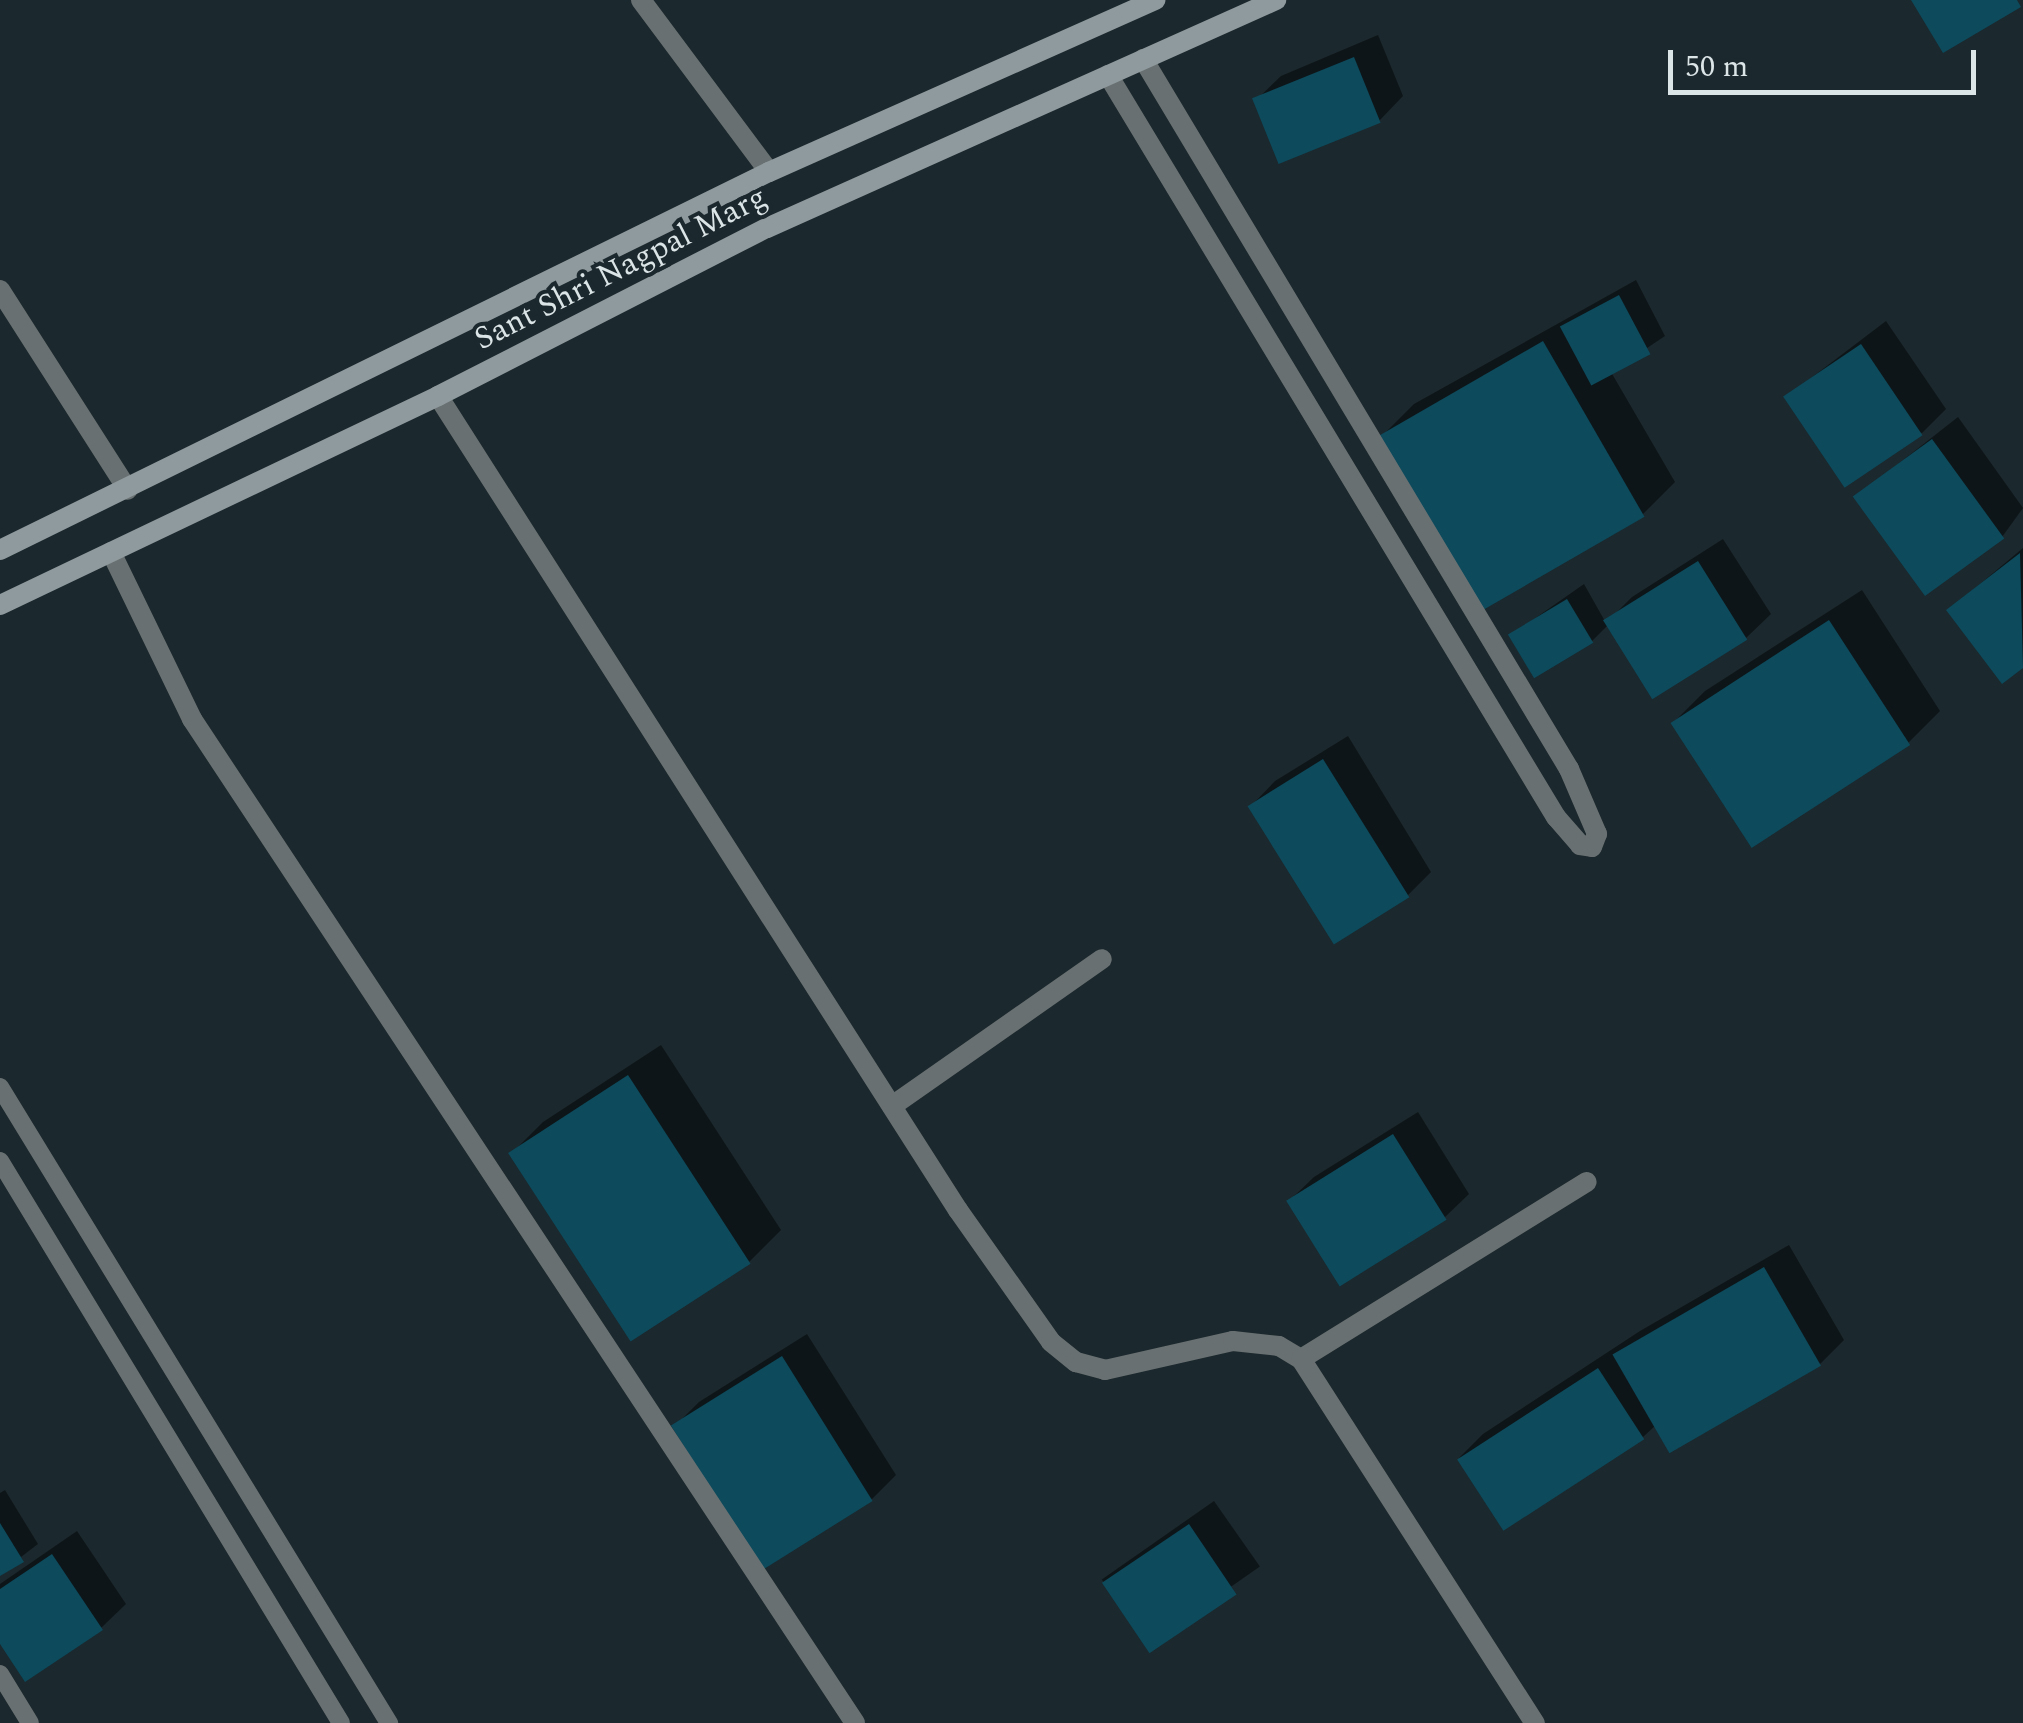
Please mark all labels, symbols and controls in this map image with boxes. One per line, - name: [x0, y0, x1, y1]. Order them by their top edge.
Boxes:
- scale bar: [1673, 30, 1980, 92]
- text: 50 m: [1685, 44, 1748, 90]
- street label: Sant Shri Nagpal Marg: [468, 179, 774, 359]

